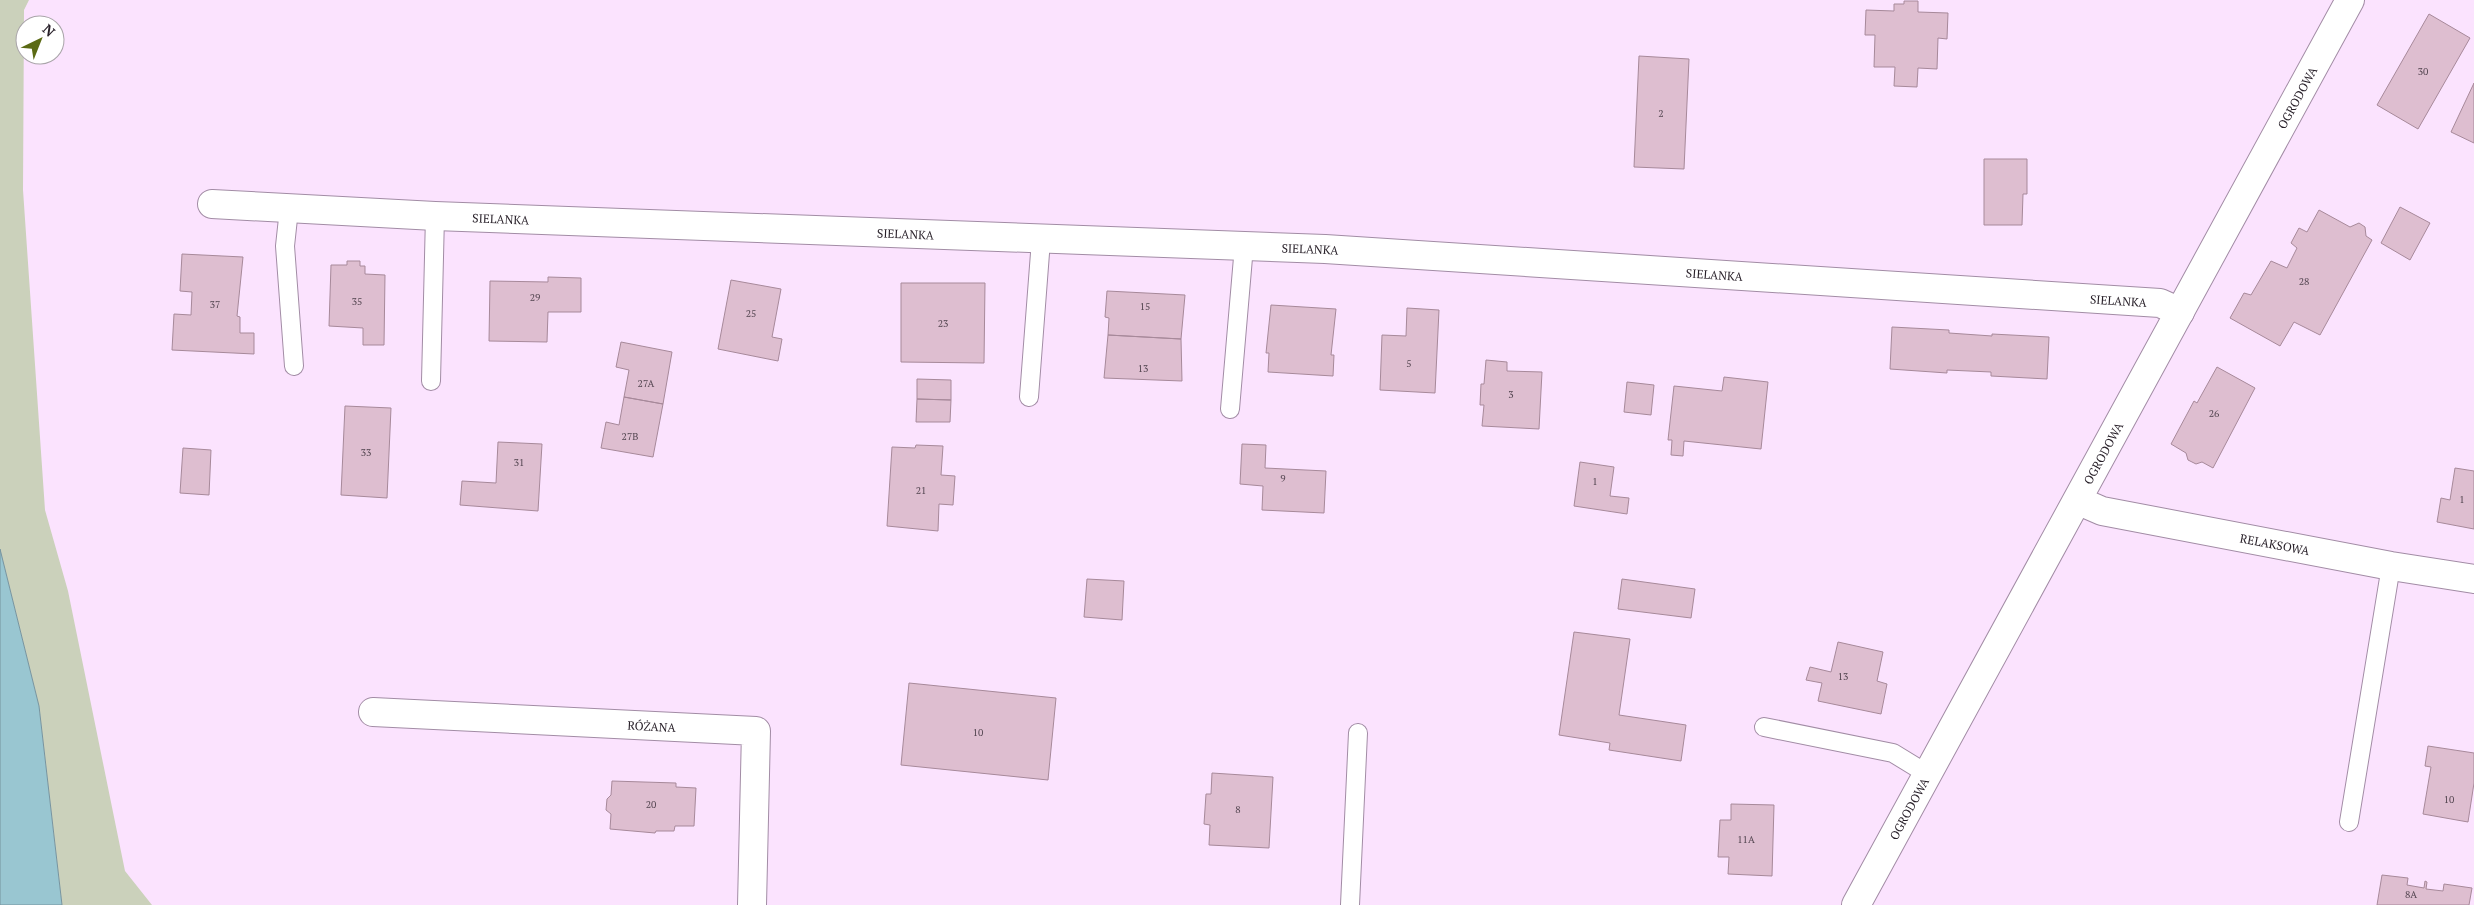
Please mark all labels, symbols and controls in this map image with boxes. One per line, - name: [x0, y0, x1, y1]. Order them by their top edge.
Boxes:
- north arrow: [15, 15, 65, 65]
- text: N: [39, 20, 60, 41]
- street label: OGRODOWA: [2274, 63, 2320, 131]
- house number: 30: [2418, 65, 2428, 78]
- house number: 2: [1658, 107, 1664, 120]
- street label: SIELANKA: [472, 210, 530, 227]
- street label: SIELANKA: [877, 225, 935, 242]
- street label: SIELANKA: [1281, 240, 1340, 257]
- street label: SIELANKA: [1685, 265, 1744, 284]
- house number: 28: [2299, 275, 2309, 288]
- house number: 29: [530, 291, 540, 304]
- street label: SIELANKA: [2090, 291, 2148, 310]
- house number: 35: [352, 295, 362, 308]
- house number: 37: [210, 298, 220, 311]
- house number: 15: [1140, 300, 1150, 313]
- house number: 25: [746, 307, 756, 320]
- house number: 23: [938, 317, 948, 330]
- house number: 5: [1406, 357, 1412, 370]
- house number: 13: [1138, 362, 1148, 375]
- house number: 27A: [638, 377, 655, 390]
- house number: 3: [1508, 388, 1514, 401]
- house number: 26: [2209, 407, 2220, 420]
- street label: OGRODOWA: [2080, 419, 2126, 487]
- house number: 27B: [622, 430, 638, 443]
- house number: 33: [361, 446, 371, 459]
- house number: 31: [514, 456, 524, 469]
- house number: 9: [1280, 472, 1286, 485]
- house number: 1: [1592, 475, 1598, 488]
- house number: 21: [916, 484, 926, 497]
- house number: 1: [2459, 493, 2465, 506]
- street label: RELAKSOWA: [2239, 530, 2312, 558]
- house number: 13: [1838, 670, 1848, 683]
- street label: RÓŻANA: [627, 717, 677, 735]
- house number: 10: [973, 726, 983, 739]
- street label: OGRODOWA: [1886, 774, 1932, 842]
- house number: 10: [2444, 793, 2454, 806]
- house number: 20: [646, 798, 656, 811]
- house number: 8: [1235, 803, 1241, 816]
- house number: 11A: [1737, 833, 1755, 846]
- house number: 8A: [2405, 888, 2417, 901]

